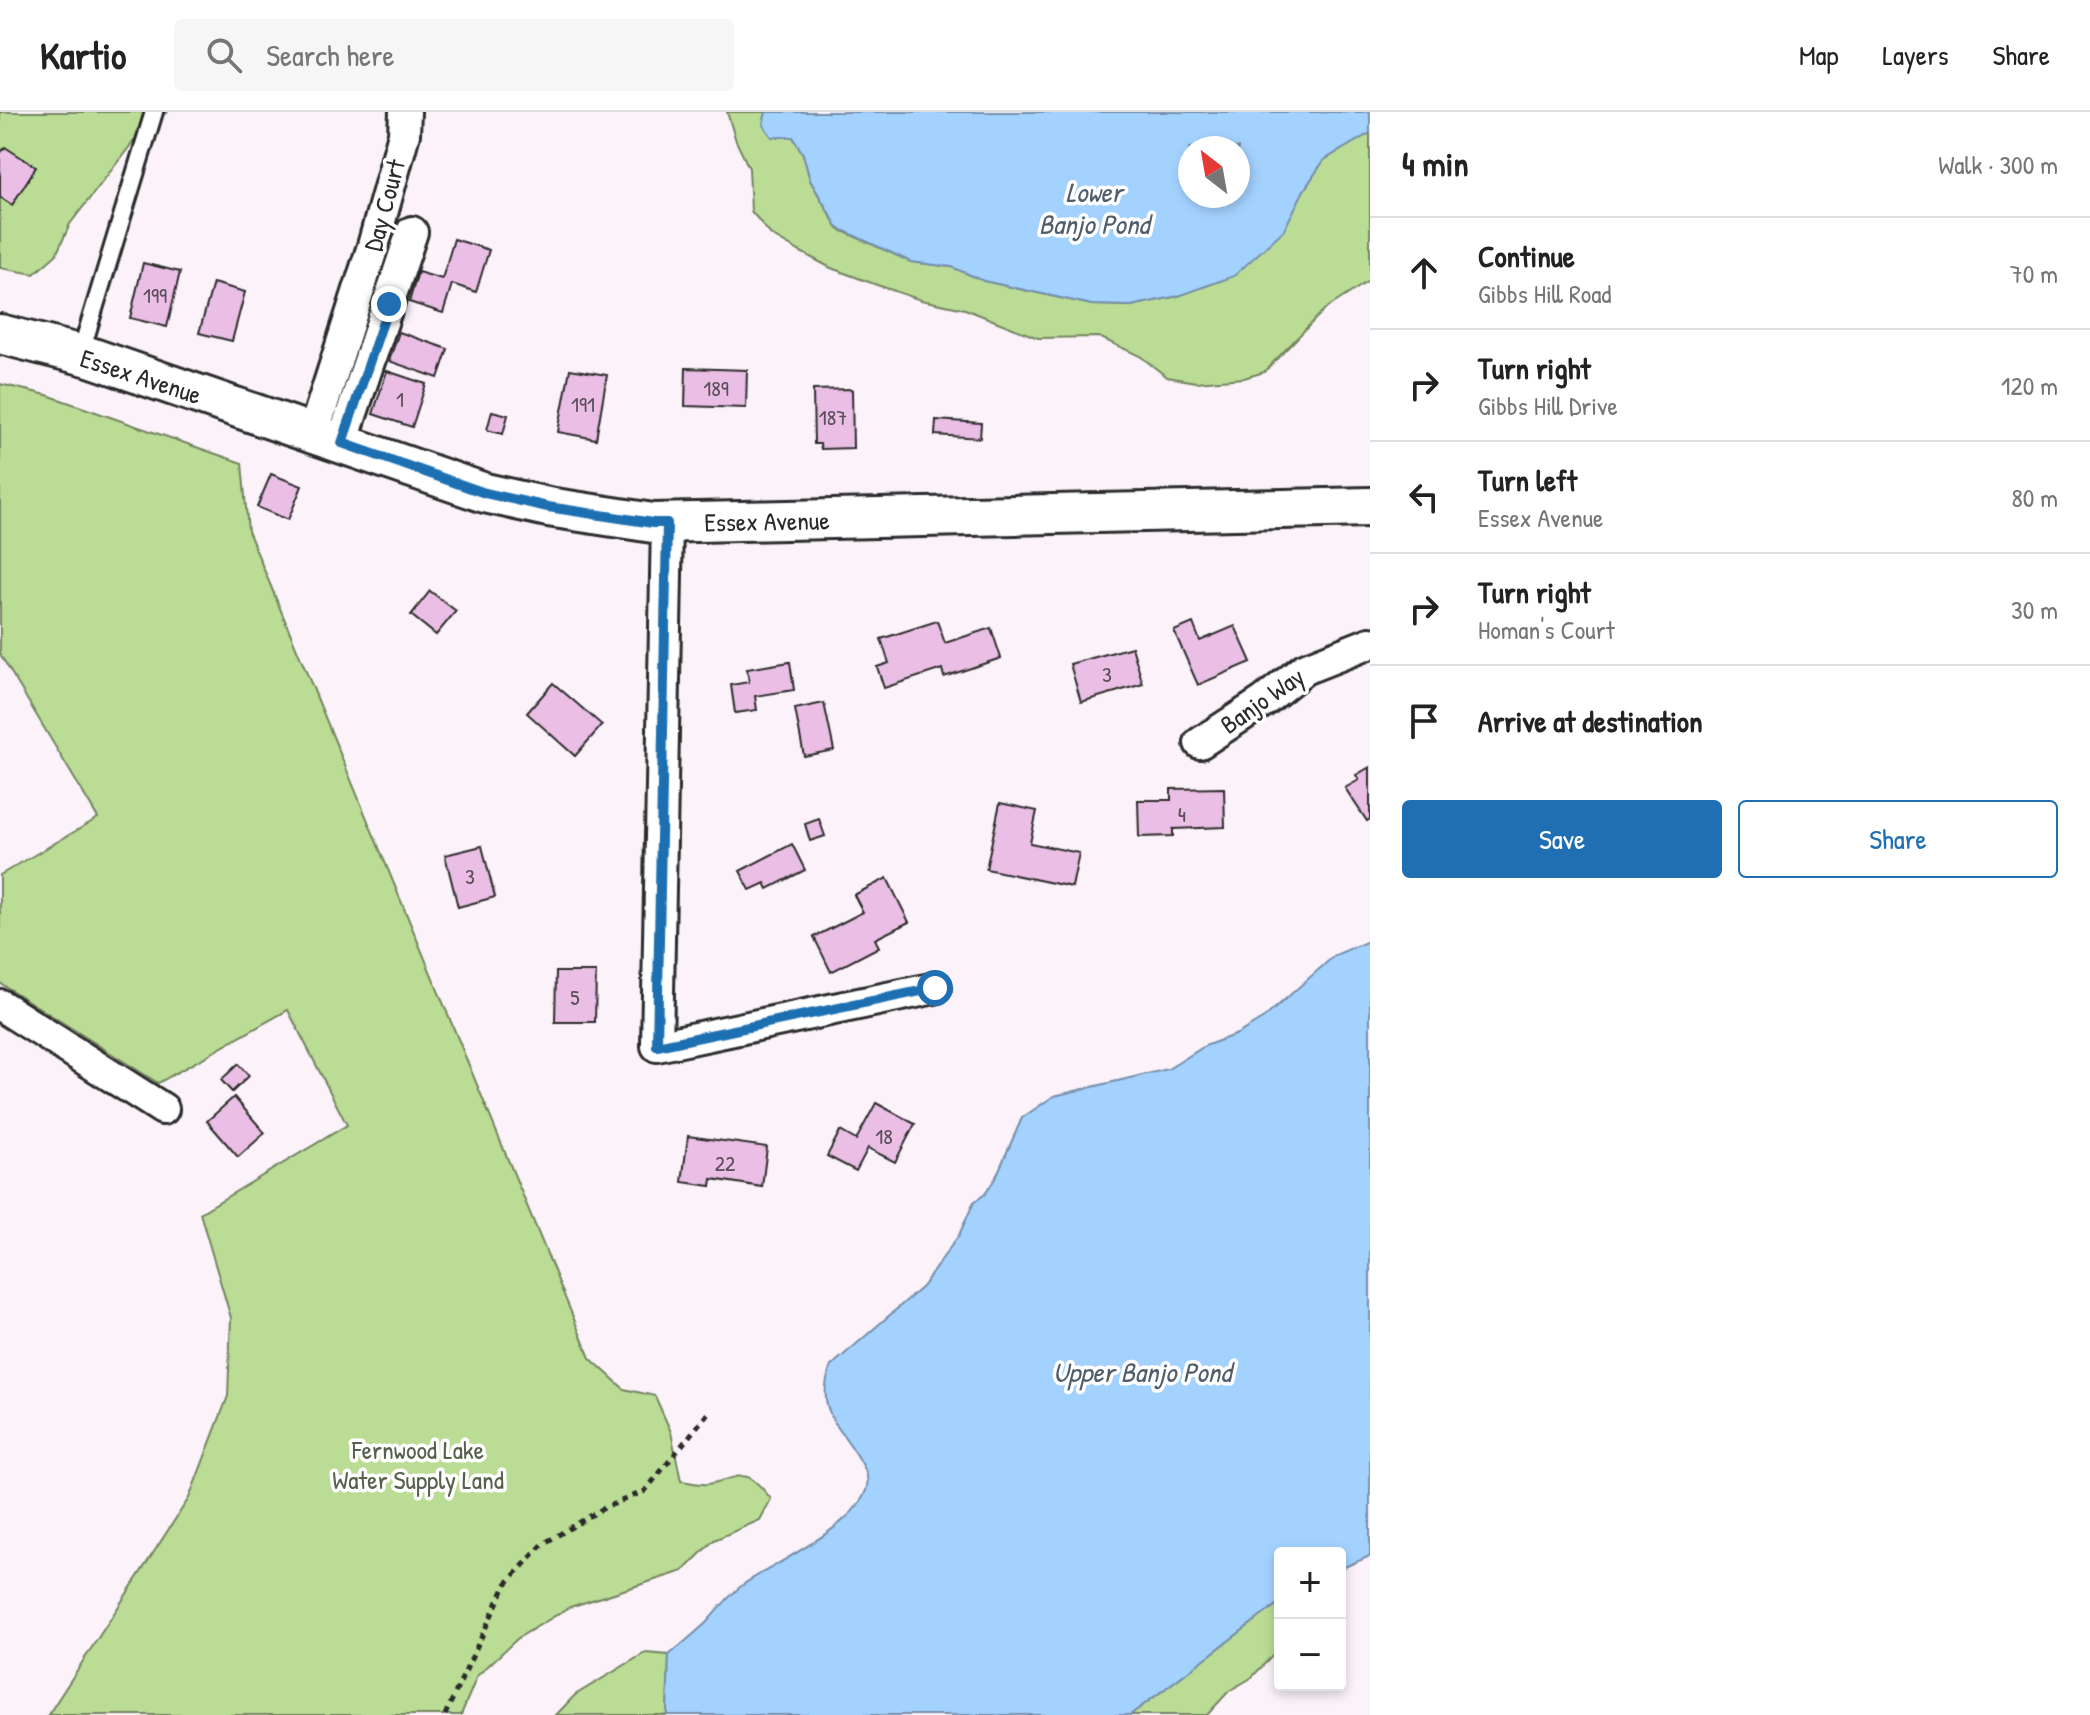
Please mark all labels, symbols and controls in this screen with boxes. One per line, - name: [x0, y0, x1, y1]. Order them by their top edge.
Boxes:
- search box: [174, 19, 734, 91]
- text: Kartio: [40, 29, 126, 81]
- icon: search: [202, 33, 246, 77]
- text: Search here: [266, 35, 395, 75]
- text: Map: [1799, 36, 1839, 74]
- text: Layers: [1883, 36, 1948, 74]
- text: Share: [1992, 36, 2050, 74]
- north arrow: [1178, 136, 1250, 208]
- text: 4 min: [1402, 141, 1469, 187]
- text: Walk · 300 m: [1938, 147, 2058, 182]
- street label: Day Court: [355, 154, 413, 255]
- water label: Lower Banjo Pond: [1039, 173, 1153, 243]
- text: Continue: [1478, 236, 1575, 276]
- icon: ahead: [1402, 251, 1446, 295]
- text: 70 m: [2010, 256, 2058, 291]
- text: Gibbs Hill Road: [1478, 276, 1612, 311]
- house number: 199: [143, 280, 167, 310]
- route end: [371, 286, 407, 322]
- street label: Essex Avenue: [76, 340, 206, 412]
- text: Turn right: [1478, 348, 1591, 388]
- icon: right: [1402, 363, 1446, 407]
- text: 120 m: [2001, 368, 2058, 403]
- house number: 189: [703, 373, 729, 403]
- house number: 1: [396, 384, 404, 414]
- text: Gibbs Hill Drive: [1478, 388, 1618, 423]
- house number: 191: [571, 389, 595, 419]
- house number: 187: [819, 402, 847, 432]
- text: Turn left: [1478, 460, 1577, 500]
- icon: left: [1402, 475, 1446, 519]
- text: 80 m: [2011, 480, 2058, 515]
- text: Essex Avenue: [1478, 500, 1603, 535]
- street label: Essex Avenue: [704, 502, 830, 540]
- text: Turn right: [1478, 572, 1591, 612]
- icon: right: [1402, 587, 1446, 631]
- text: 30 m: [2011, 592, 2058, 627]
- text: Homan's Court: [1478, 612, 1615, 647]
- street label: Banjo Way: [1213, 658, 1311, 742]
- house number: 3: [1102, 659, 1112, 689]
- icon: arrive: [1402, 699, 1446, 743]
- text: Arrive at destination: [1478, 701, 1703, 741]
- house number: 4: [1178, 799, 1186, 829]
- button: Save: [1402, 800, 1722, 878]
- button: Share: [1738, 800, 2058, 878]
- house number: 3: [465, 861, 475, 891]
- route start: [917, 970, 953, 1006]
- house number: 5: [570, 982, 580, 1012]
- house number: 18: [875, 1121, 893, 1151]
- house number: 22: [715, 1148, 736, 1178]
- water label: Upper Banjo Pond: [1053, 1353, 1235, 1391]
- park label: Fernwood Lake Water Supply Land: [332, 1432, 504, 1497]
- map controls: [1274, 1547, 1346, 1691]
- button: +: [1274, 1547, 1346, 1619]
- button: −: [1274, 1619, 1346, 1691]

